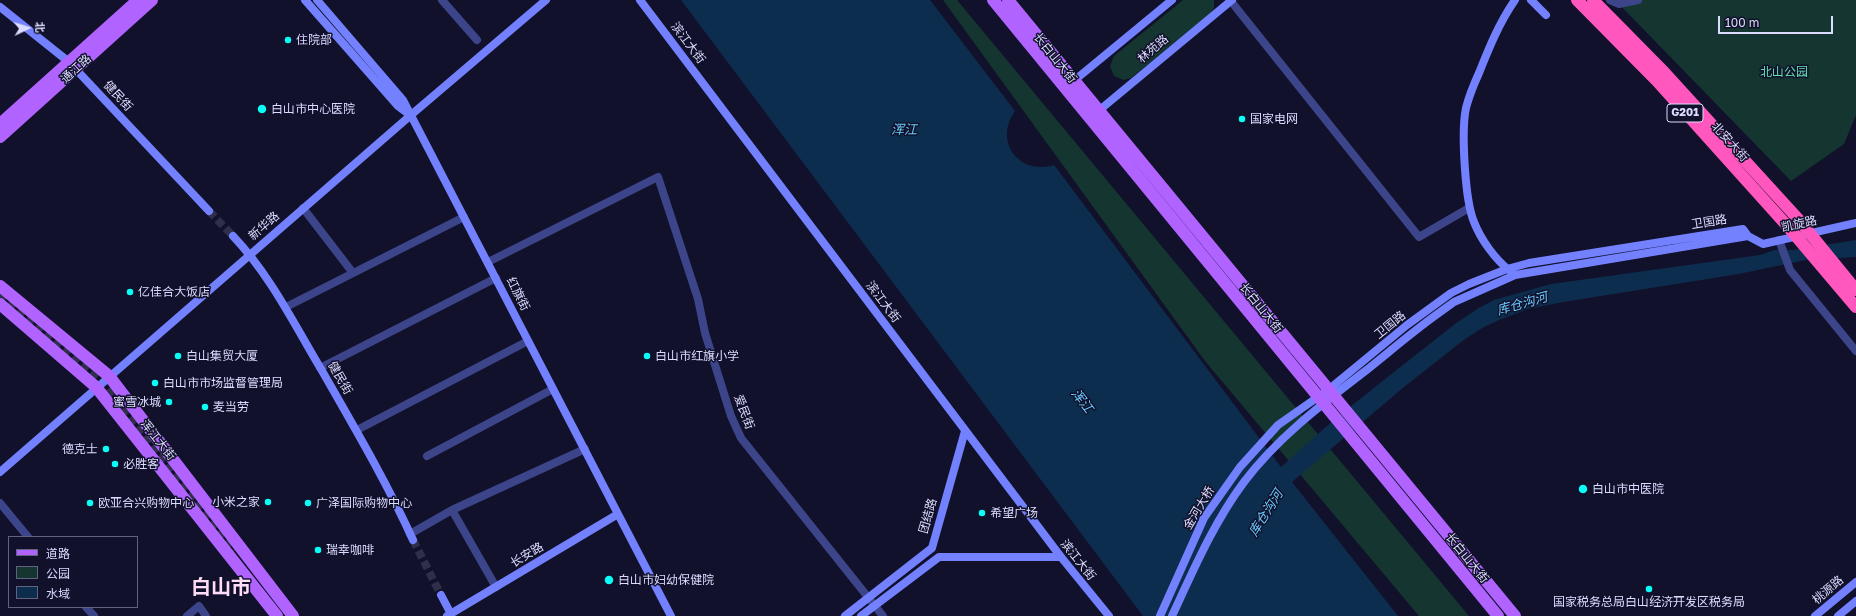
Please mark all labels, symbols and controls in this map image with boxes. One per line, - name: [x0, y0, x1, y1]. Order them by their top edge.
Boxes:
- north arrow: [8, 8, 48, 48]
- scale bar: [1720, 8, 1835, 34]
- text: 100 m: [1725, 15, 1759, 30]
- street label: 滨江大街: [668, 19, 708, 67]
- text: 北: [34, 21, 47, 33]
- street label: 长白山大街: [1031, 30, 1079, 86]
- street label: 林苑路: [1135, 32, 1171, 66]
- place label: 住院部: [296, 33, 332, 47]
- marker: 住院部: [283, 35, 293, 45]
- street label: 通江路: [58, 52, 94, 86]
- park label: 北山公园: [1760, 65, 1808, 79]
- street label: 健民街: [100, 78, 136, 114]
- place label: 白山市中心医院: [271, 102, 355, 116]
- marker: 白山市中心医院: [256, 103, 268, 115]
- road number: G201: [1667, 104, 1703, 122]
- place label: 国家电网: [1250, 112, 1298, 126]
- marker: 国家电网: [1237, 114, 1247, 124]
- street label: 北安大街: [1709, 119, 1751, 165]
- water label: 浑江: [891, 122, 917, 138]
- street label: 新华路: [246, 209, 282, 243]
- street label: 卫国路: [1690, 212, 1728, 232]
- street label: 凯旋路: [1780, 213, 1818, 235]
- street label: 红旗街: [503, 275, 533, 313]
- street label: 滨江大街: [863, 278, 903, 326]
- street label: 长白山大街: [1237, 280, 1285, 336]
- place label: 亿佳合大饭店: [138, 285, 210, 299]
- marker: 亿佳合大饭店: [125, 287, 135, 297]
- water label: 库仓沟河: [1495, 289, 1549, 319]
- street label: 卫国路: [1371, 308, 1409, 342]
- place label: 白山集贸大厦: [186, 349, 258, 363]
- place label: 白山市红旗小学: [655, 349, 739, 363]
- marker: 白山集贸大厦: [173, 351, 183, 361]
- marker: 白山市红旗小学: [642, 351, 652, 361]
- street label: 健民街: [325, 359, 355, 397]
- place label: 白山市市场监督管理局: [163, 376, 283, 390]
- marker: 白山市市场监督管理局: [150, 378, 160, 388]
- water label: 浑江: [1068, 386, 1096, 416]
- street label: 爱民街: [731, 393, 757, 431]
- place label: 蜜雪冰城: [113, 395, 161, 409]
- marker: 蜜雪冰城: [164, 397, 174, 407]
- place label: 麦当劳: [213, 400, 249, 414]
- marker: 麦当劳: [200, 402, 210, 412]
- street label: 浑江大街: [138, 417, 178, 463]
- place label: 德克士: [62, 442, 98, 456]
- marker: 德克士: [101, 444, 111, 454]
- place label: 必胜客: [123, 457, 159, 471]
- marker: 必胜客: [110, 459, 120, 469]
- place label: 白山市中医院: [1592, 482, 1664, 496]
- marker: 白山市中医院: [1577, 483, 1589, 495]
- street label: 金河大桥: [1180, 484, 1218, 532]
- water label: 库仓沟河: [1246, 487, 1286, 539]
- place label: 小米之家: [212, 495, 260, 509]
- place label: 欧亚合兴购物中心: [98, 496, 194, 510]
- place label: 广泽国际购物中心: [316, 496, 412, 510]
- marker: 小米之家: [263, 497, 273, 507]
- street label: 团结路: [916, 497, 940, 535]
- marker: 欧亚合兴购物中心: [85, 498, 95, 508]
- marker: 广泽国际购物中心: [303, 498, 313, 508]
- place label: 希望广场: [990, 506, 1038, 520]
- marker: 希望广场: [977, 508, 987, 518]
- street label: 长白山大街: [1443, 530, 1491, 586]
- legend: [8, 536, 138, 608]
- street label: 滨江大街: [1057, 537, 1099, 583]
- street label: 长安路: [508, 540, 546, 570]
- place label: 瑞幸咖啡: [326, 543, 374, 557]
- marker: 瑞幸咖啡: [313, 545, 323, 555]
- text: 道路: [46, 546, 70, 561]
- text: 公园: [46, 566, 70, 581]
- place label: 白山市妇幼保健院: [618, 573, 714, 587]
- street label: 桃源路: [1810, 573, 1846, 607]
- marker: 白山市妇幼保健院: [603, 574, 615, 586]
- district label: 白山市: [191, 576, 251, 600]
- marker: 国家税务总局白山经济开发区税务局: [1644, 584, 1654, 594]
- text: 水域: [46, 586, 70, 601]
- place label: 国家税务总局白山经济开发区税务局: [1553, 595, 1745, 609]

